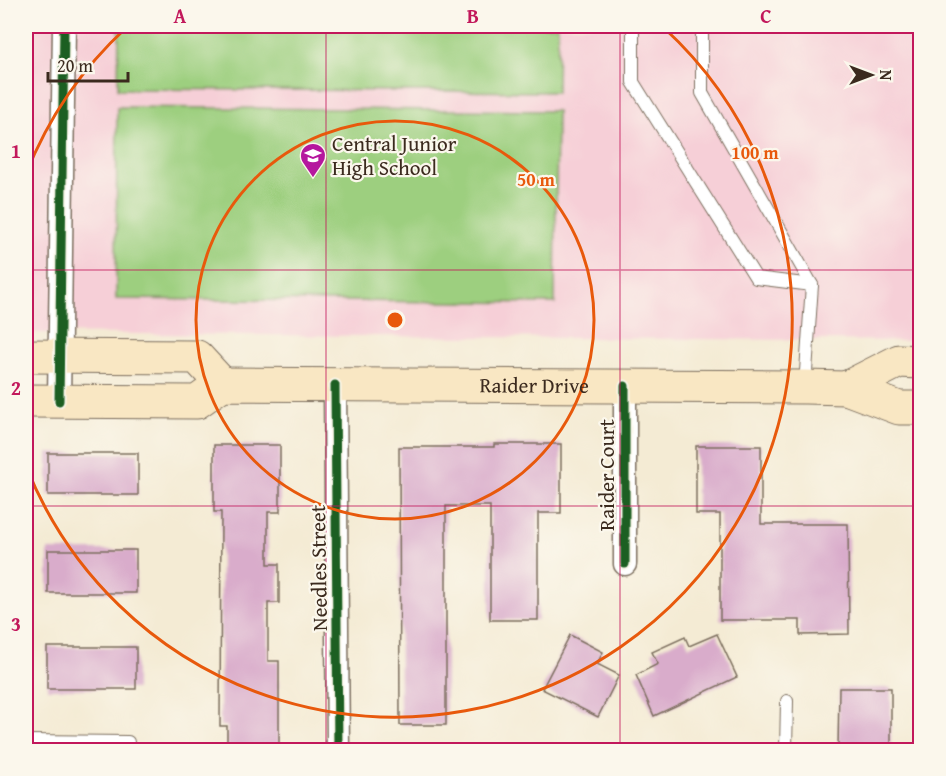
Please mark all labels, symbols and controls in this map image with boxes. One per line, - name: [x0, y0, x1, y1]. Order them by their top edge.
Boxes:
- text: A: [174, 1, 187, 30]
- text: B: [467, 1, 479, 30]
- text: C: [760, 1, 772, 30]
- scale bar: [48, 45, 128, 83]
- north arrow: [841, 45, 901, 105]
- text: 20 m: [57, 52, 93, 79]
- text: N: [874, 70, 898, 81]
- place label: Central Junior High School: [332, 128, 457, 183]
- text: 1: [11, 136, 21, 165]
- text: 100 m: [731, 139, 779, 166]
- school or university icon: Central Junior High School: [298, 141, 328, 179]
- text: 50 m: [517, 166, 556, 193]
- centre of rings: [385, 310, 405, 330]
- street label: Raider Drive: [479, 369, 589, 401]
- text: 2: [11, 373, 21, 402]
- street label: Raider Court: [591, 419, 622, 531]
- street label: Needles Street: [302, 504, 335, 632]
- text: 3: [11, 609, 21, 638]

